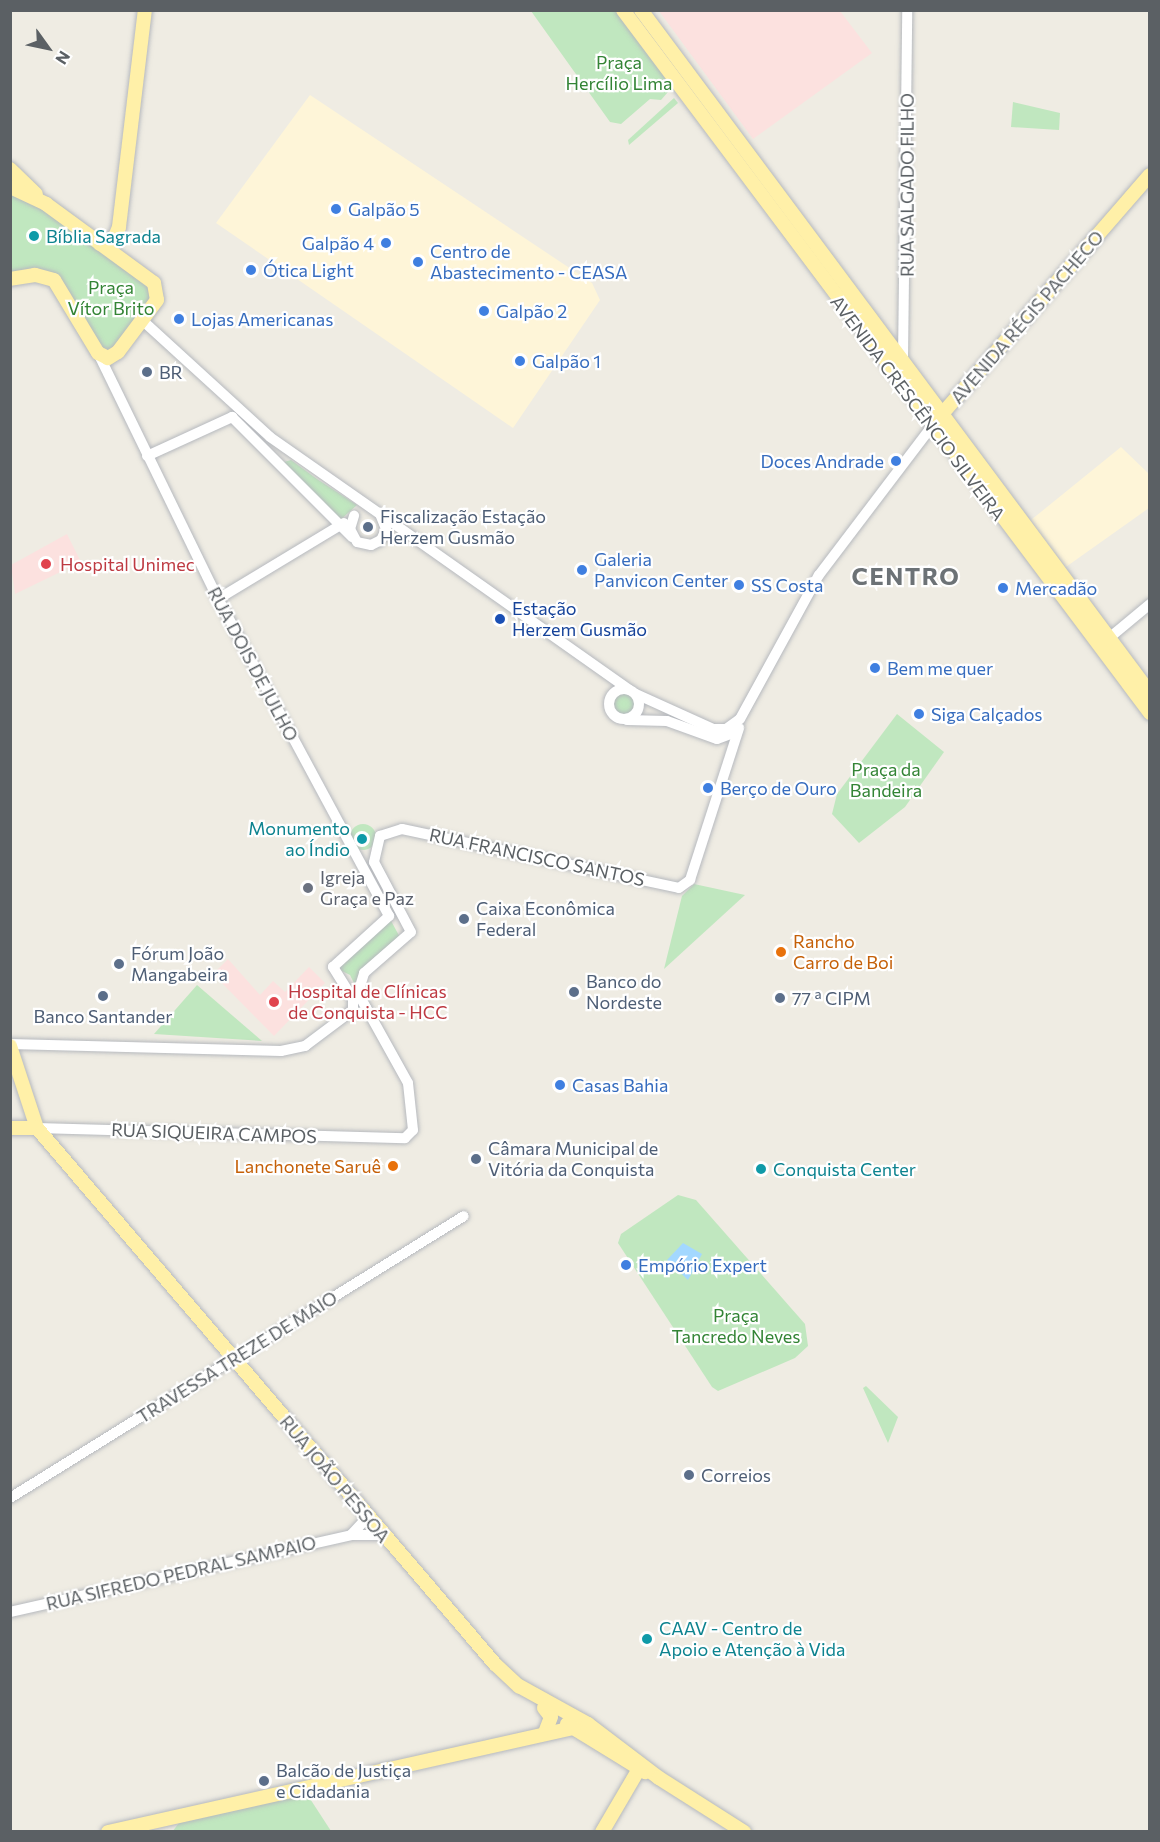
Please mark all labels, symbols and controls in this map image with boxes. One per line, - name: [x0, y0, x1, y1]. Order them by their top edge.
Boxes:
- north arrow: [18, 18, 78, 78]
- text: N: [52, 48, 75, 68]
- park label: Praça Hercílio Lima: [566, 52, 672, 94]
- street label: RUA SALGADO FILHO: [896, 93, 918, 277]
- place label: Galpão 5: [348, 198, 420, 220]
- marker: Galpão 5: [329, 202, 343, 216]
- place label: Bíblia Sagrada: [46, 225, 161, 247]
- street label: AVENIDA RÉGIS PACHECO: [946, 226, 1108, 408]
- marker: Bíblia Sagrada: [27, 229, 41, 243]
- place label: Galpão 4: [302, 232, 374, 254]
- marker: Galpão 4: [379, 236, 393, 250]
- place label: Centro de Abastecimento - CEASA: [430, 241, 627, 284]
- marker: Centro de Abastecimento - CEASA: [411, 255, 425, 269]
- place label: Ótica Light: [263, 259, 354, 281]
- marker: Ótica Light: [244, 263, 258, 277]
- park label: Praça Vítor Brito: [68, 277, 154, 320]
- street label: AVENIDA CRESCÊNCIO SILVEIRA: [826, 291, 1010, 525]
- place label: Galpão 2: [496, 300, 567, 322]
- marker: Galpão 2: [477, 304, 491, 318]
- place label: Lojas Americanas: [191, 308, 333, 330]
- marker: Lojas Americanas: [172, 312, 186, 326]
- place label: Galpão 1: [532, 350, 601, 372]
- marker: Galpão 1: [513, 354, 527, 368]
- place label: BR: [159, 361, 183, 383]
- marker: BR: [140, 365, 154, 379]
- place label: Doces Andrade: [761, 450, 884, 472]
- marker: Doces Andrade: [889, 454, 903, 468]
- place label: Fiscalização Estação Herzem Gusmão: [380, 506, 546, 548]
- marker: Fiscalização Estação Herzem Gusmão: [361, 520, 375, 534]
- place label: Galeria Panvicon Center: [594, 549, 728, 592]
- place label: Hospital Unimec: [60, 553, 195, 575]
- marker: Hospital Unimec: [37, 555, 55, 573]
- district label: CENTRO: [852, 562, 960, 590]
- marker: Galeria Panvicon Center: [575, 563, 589, 577]
- place label: SS Costa: [751, 574, 823, 596]
- place label: Mercadão: [1015, 577, 1097, 599]
- marker: SS Costa: [732, 578, 746, 592]
- marker: Mercadão: [996, 581, 1010, 595]
- street label: RUA DOIS DE JULHO: [203, 583, 303, 745]
- place label: Estação Herzem Gusmão: [512, 598, 647, 640]
- marker: Estação Herzem Gusmão: [493, 612, 507, 626]
- place label: Bem me quer: [887, 657, 993, 679]
- marker: Bem me quer: [868, 661, 882, 675]
- place label: Siga Calçados: [931, 703, 1042, 725]
- marker: Siga Calçados: [912, 707, 926, 721]
- park label: Praça da Bandeira: [850, 759, 922, 802]
- place label: Berço de Ouro: [720, 777, 837, 799]
- marker: Berço de Ouro: [701, 781, 715, 795]
- place label: Monumento ao Índio: [248, 818, 350, 860]
- street label: RUA FRANCISCO SANTOS: [427, 824, 647, 890]
- marker: Monumento ao Índio: [355, 832, 369, 846]
- place label: Igreja Graça e Paz: [320, 867, 414, 910]
- marker: Igreja Graça e Paz: [301, 881, 315, 895]
- place label: Caixa Econômica Federal: [476, 898, 615, 940]
- marker: Caixa Econômica Federal: [457, 912, 471, 926]
- place label: Rancho Carro de Boi: [793, 931, 893, 974]
- place label: Fórum João Mangabeira: [131, 943, 228, 986]
- marker: Rancho Carro de Boi: [774, 945, 788, 959]
- marker: Fórum João Mangabeira: [112, 957, 126, 971]
- place label: Banco do Nordeste: [586, 971, 662, 1014]
- place label: Hospital de Clínicas de Conquista - HCC: [288, 981, 448, 1024]
- marker: Banco do Nordeste: [567, 985, 581, 999]
- place label: 77 ª CIPM: [792, 987, 871, 1009]
- marker: Banco Santander: [96, 989, 110, 1003]
- marker: 77 ª CIPM: [773, 991, 787, 1005]
- marker: Hospital de Clínicas de Conquista - HCC: [265, 993, 283, 1011]
- place label: Banco Santander: [34, 1005, 172, 1027]
- place label: Casas Bahia: [572, 1074, 668, 1096]
- marker: Casas Bahia: [553, 1078, 567, 1092]
- street label: RUA SIQUEIRA CAMPOS: [111, 1119, 317, 1147]
- place label: Câmara Municipal de Vitória da Conquista: [488, 1138, 658, 1180]
- marker: Câmara Municipal de Vitória da Conquista: [469, 1152, 483, 1166]
- place label: Lanchonete Saruê: [234, 1155, 381, 1177]
- place label: Conquista Center: [773, 1158, 916, 1180]
- marker: Lanchonete Saruê: [386, 1159, 400, 1173]
- marker: Conquista Center: [754, 1162, 768, 1176]
- place label: Empório Expert: [638, 1254, 767, 1276]
- marker: Empório Expert: [619, 1258, 633, 1272]
- street label: TRAVESSA TREZE DE MAIO: [133, 1286, 341, 1428]
- park label: Praça Tancredo Neves: [671, 1305, 801, 1348]
- street label: RUA JOÃO PESSOA: [276, 1411, 394, 1547]
- place label: Correios: [701, 1464, 771, 1486]
- marker: Correios: [682, 1468, 696, 1482]
- street label: RUA SIFREDO PEDRAL SAMPAIO: [44, 1531, 318, 1615]
- place label: CAAV - Centro de Apoio e Atenção à Vida: [659, 1618, 845, 1660]
- marker: CAAV - Centro de Apoio e Atenção à Vida: [640, 1632, 654, 1646]
- place label: Balcão de Justiça e Cidadania: [276, 1760, 411, 1802]
- marker: Balcão de Justiça e Cidadania: [257, 1774, 271, 1788]

